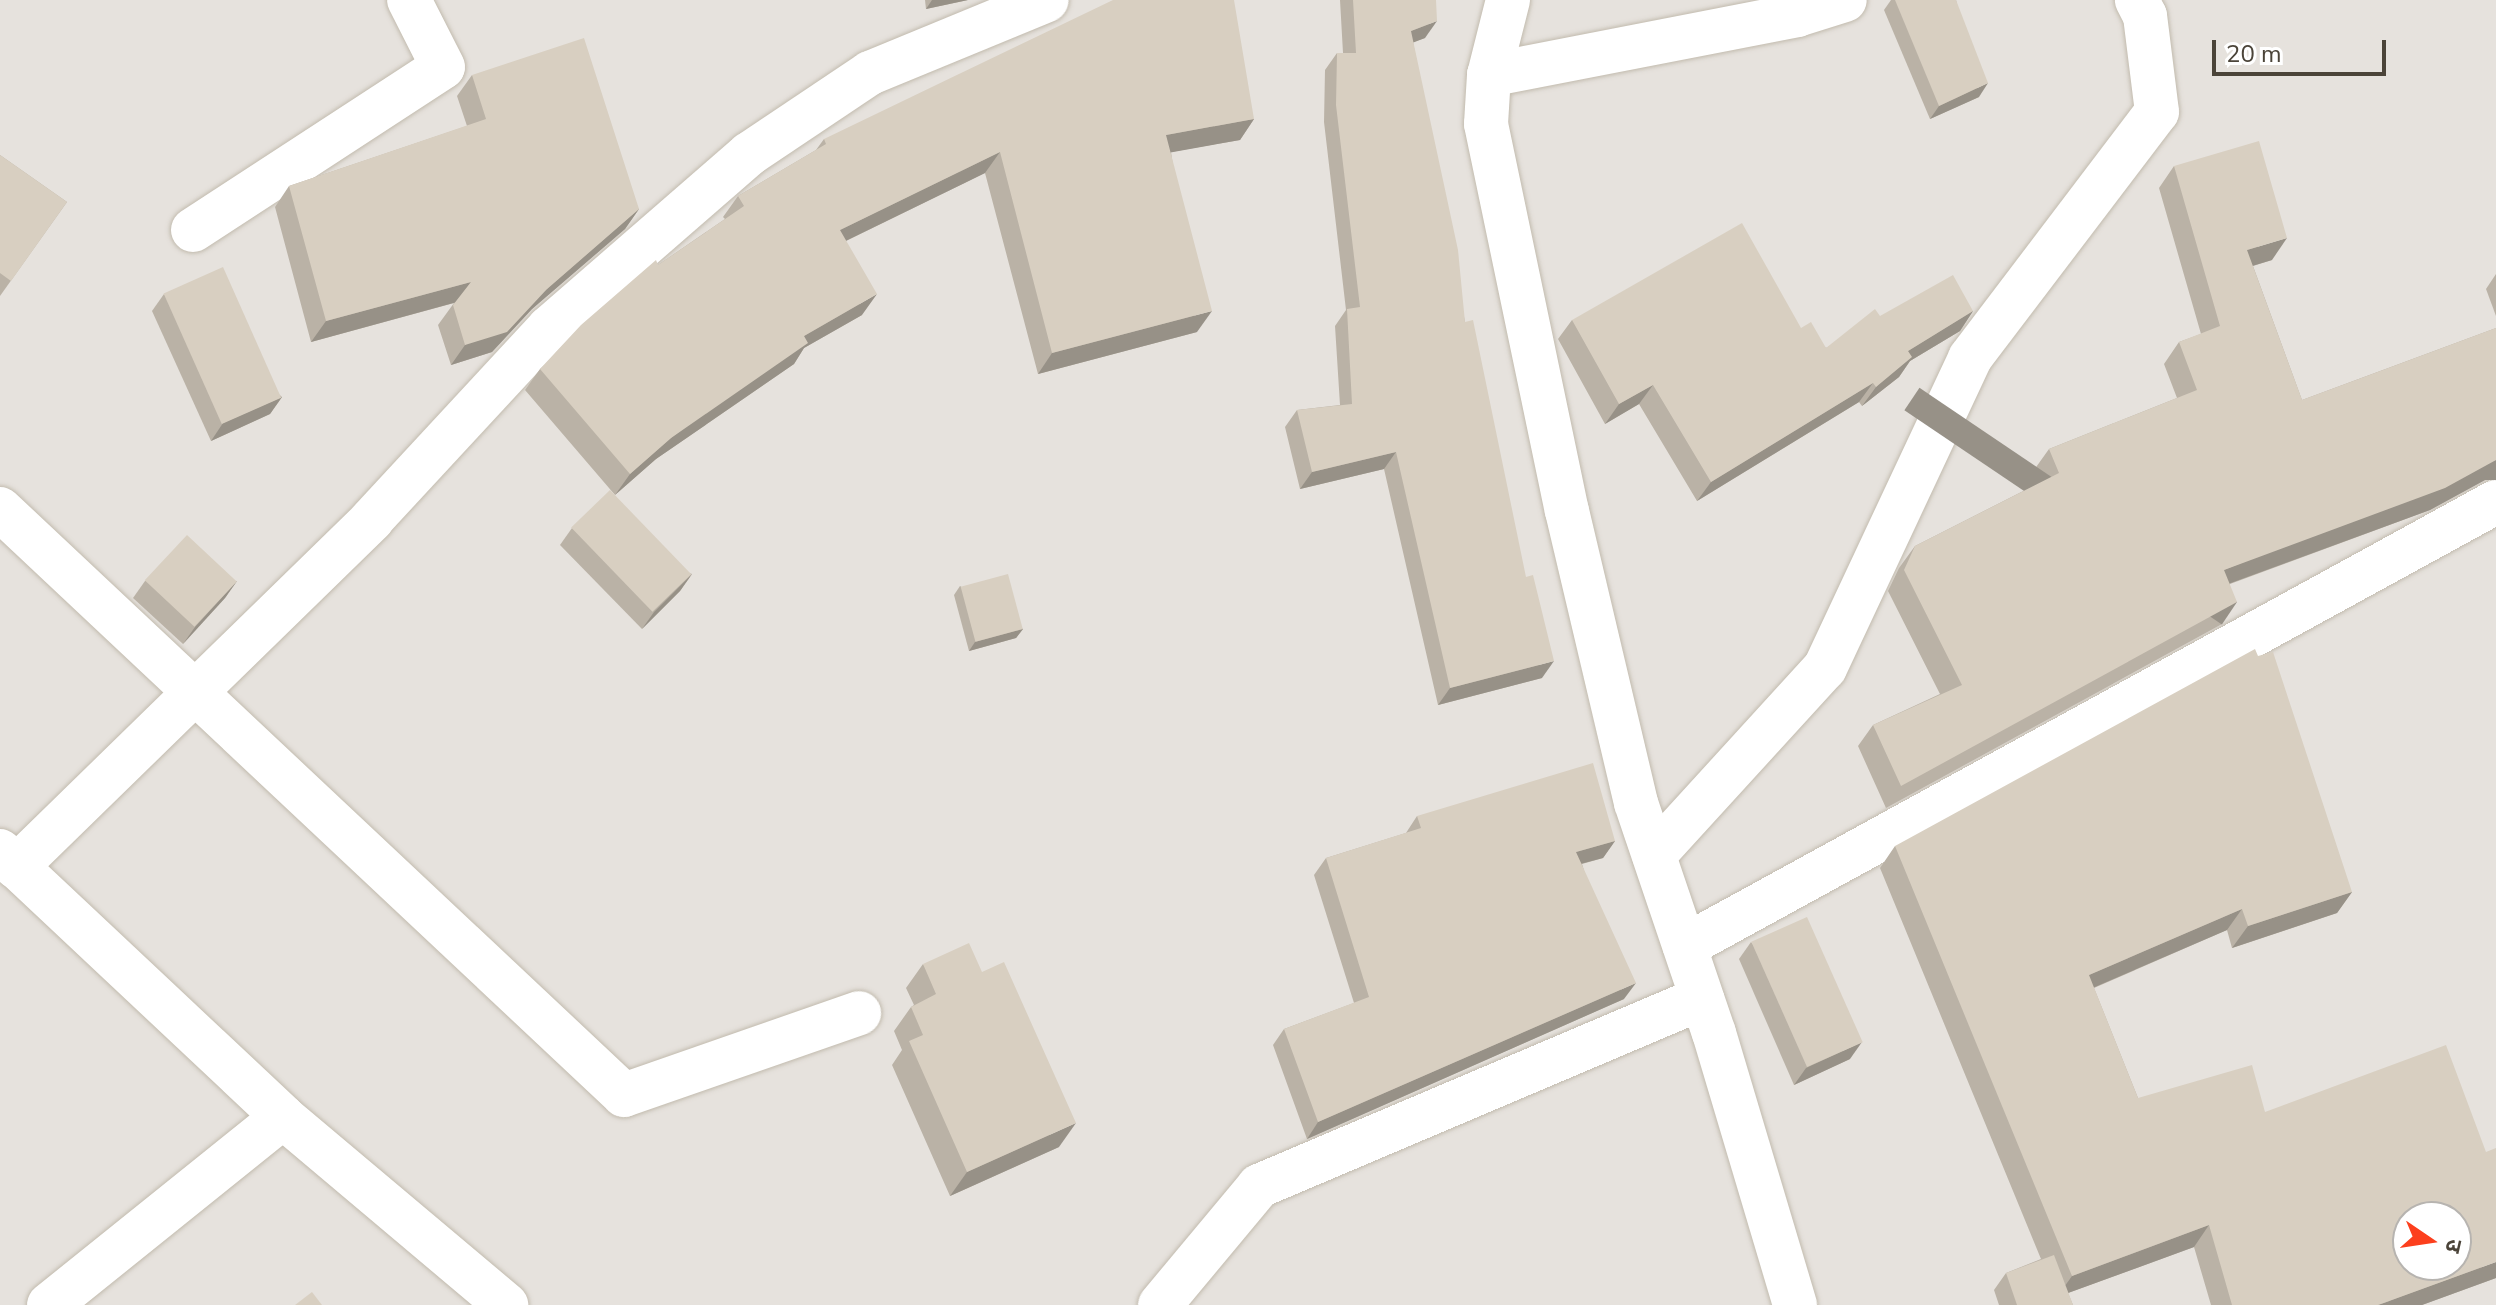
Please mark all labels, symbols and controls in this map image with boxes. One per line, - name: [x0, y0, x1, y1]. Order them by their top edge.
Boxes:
- scale bar: [2216, 24, 2390, 74]
- text: 20 m: [2226, 38, 2282, 70]
- north arrow: [2392, 1201, 2472, 1281]
- text: उ: [2437, 1236, 2469, 1256]

